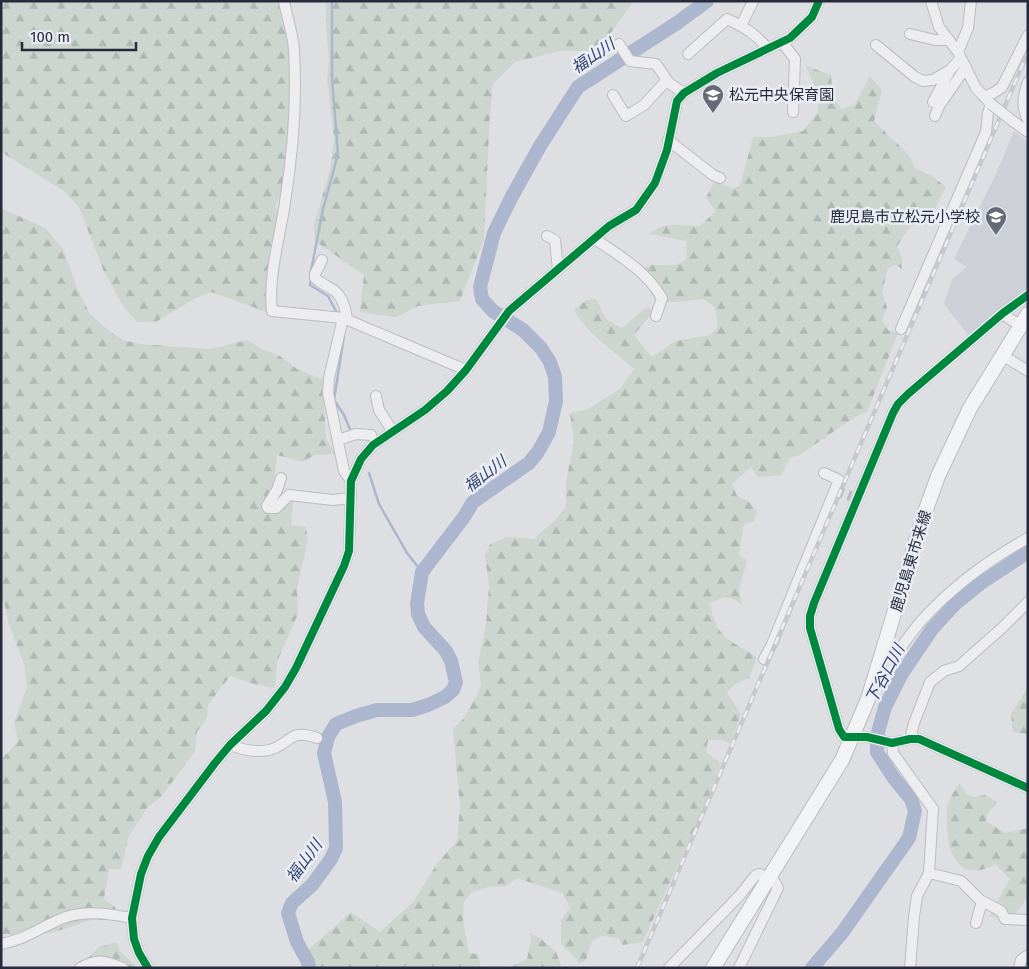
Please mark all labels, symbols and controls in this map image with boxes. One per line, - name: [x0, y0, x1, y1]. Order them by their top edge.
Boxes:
- scale bar: [22, 20, 136, 52]
- text: 100 m: [30, 28, 70, 46]
- water label: 福山川: [568, 34, 620, 77]
- school or university icon: 松元中央保育園: [701, 83, 725, 114]
- place label: 松元中央保育園: [729, 86, 834, 104]
- school or university icon: 鹿児島市立松元小学校: [984, 205, 1008, 236]
- place label: 鹿児島市立松元小学校: [830, 208, 980, 226]
- water label: 福山川: [460, 451, 511, 496]
- street label: 鹿児島東市来線: [887, 508, 935, 614]
- water label: 下谷口川: [862, 640, 909, 707]
- water label: 福山川: [282, 834, 327, 886]

